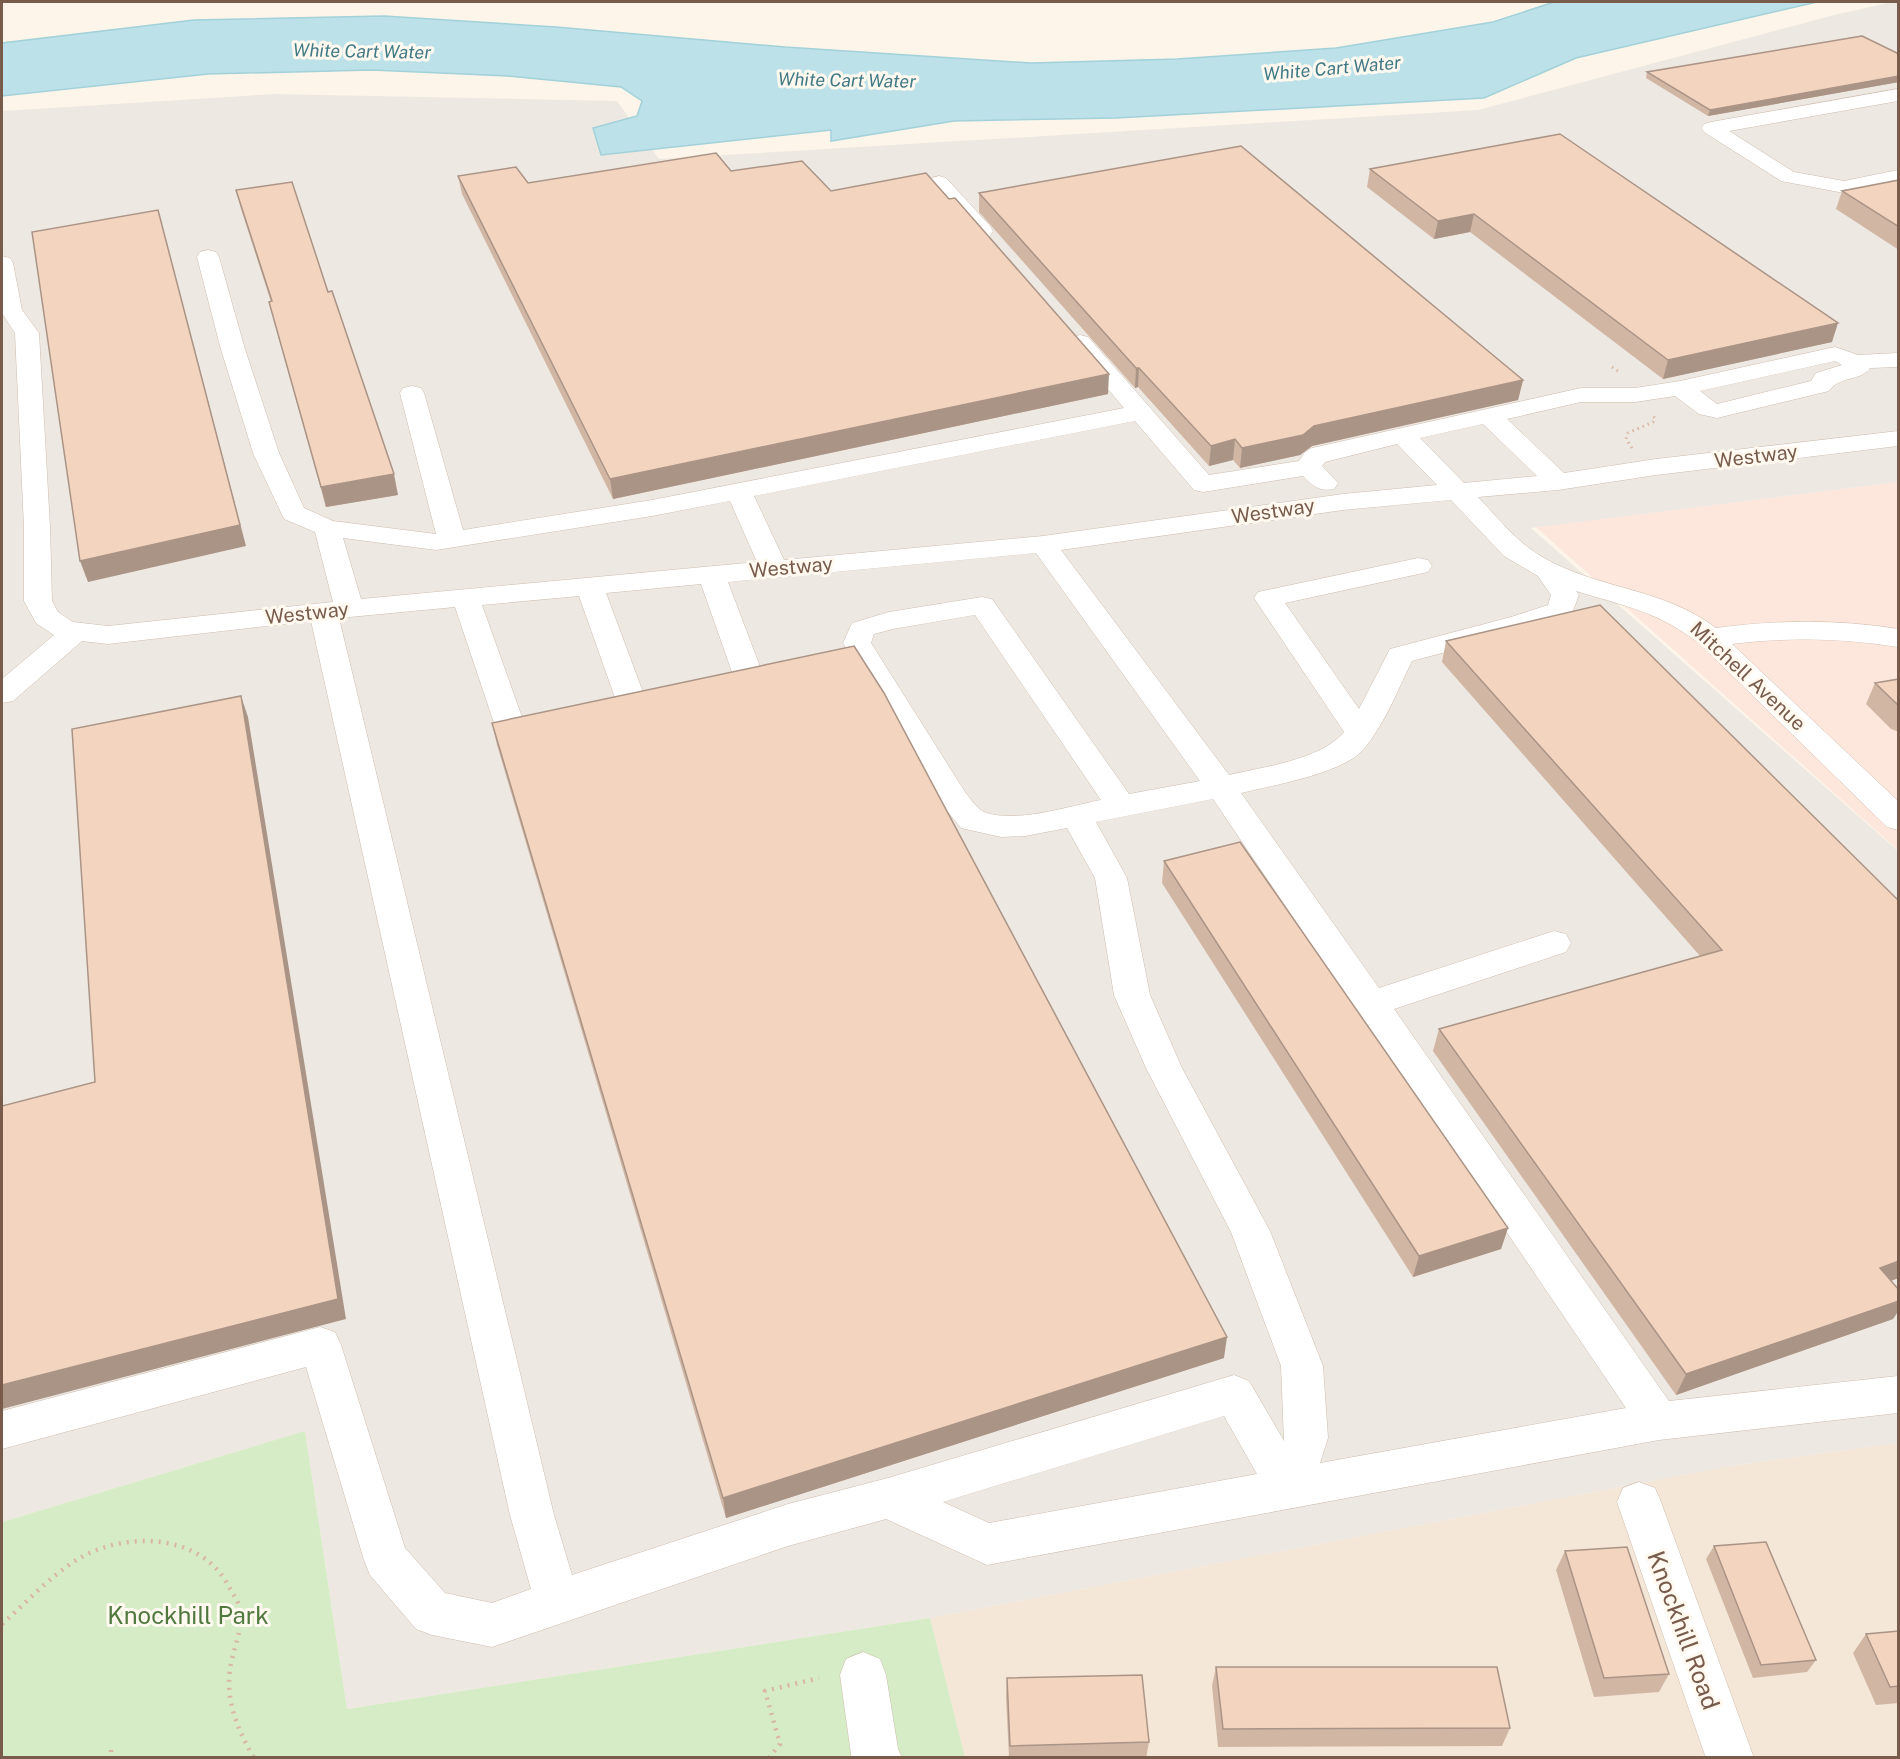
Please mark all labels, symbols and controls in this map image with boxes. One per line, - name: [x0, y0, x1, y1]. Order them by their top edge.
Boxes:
- water label: White Cart Water: [293, 39, 431, 63]
- water label: White Cart Water: [1262, 52, 1402, 84]
- water label: White Cart Water: [778, 68, 916, 92]
- street label: Westway: [1713, 439, 1799, 473]
- street label: Westway: [1230, 493, 1317, 529]
- street label: Westway: [748, 551, 834, 583]
- street label: Westway: [264, 597, 350, 629]
- street label: Mitchell Avenue: [1685, 616, 1811, 736]
- street label: Knockhill Road: [1642, 1547, 1726, 1713]
- park label: Knockhill Park: [107, 1601, 269, 1629]

